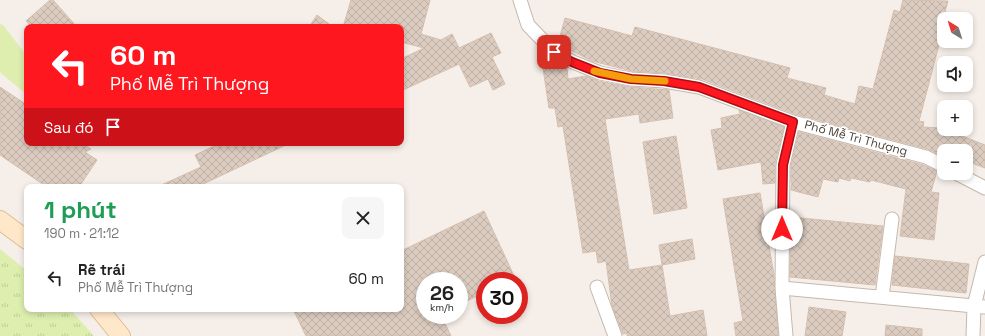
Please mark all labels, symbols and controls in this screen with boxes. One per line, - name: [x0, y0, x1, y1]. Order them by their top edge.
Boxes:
- north arrow: [937, 12, 973, 48]
- map controls: [937, 12, 973, 180]
- pin: [537, 35, 571, 69]
- text: 60 m: [110, 37, 176, 73]
- icon: left: [44, 40, 96, 92]
- icon: arrive: [543, 41, 565, 63]
- button: sound: [937, 56, 973, 92]
- text: Phố Mễ Trì Thượng: [110, 72, 269, 95]
- button: +: [937, 100, 973, 136]
- icon: arrive: [102, 116, 124, 138]
- street label: Phố Mễ Trì Thượng: [803, 117, 909, 159]
- text: Sau đó: [44, 118, 94, 137]
- button: −: [937, 144, 973, 180]
- text: 1 phút: [44, 194, 117, 225]
- button: close: [342, 197, 384, 239]
- position arrow: [761, 208, 803, 250]
- text: 190 m · 21:12: [44, 225, 119, 242]
- text: Rẽ trái: [78, 260, 125, 279]
- icon: left: [44, 267, 66, 289]
- text: 60 m: [348, 269, 384, 288]
- speed limit sign: 30: [476, 272, 528, 324]
- text: Phố Mễ Trì Thượng: [78, 279, 193, 296]
- text: 26: [430, 280, 454, 306]
- text: km/h: [430, 301, 454, 314]

